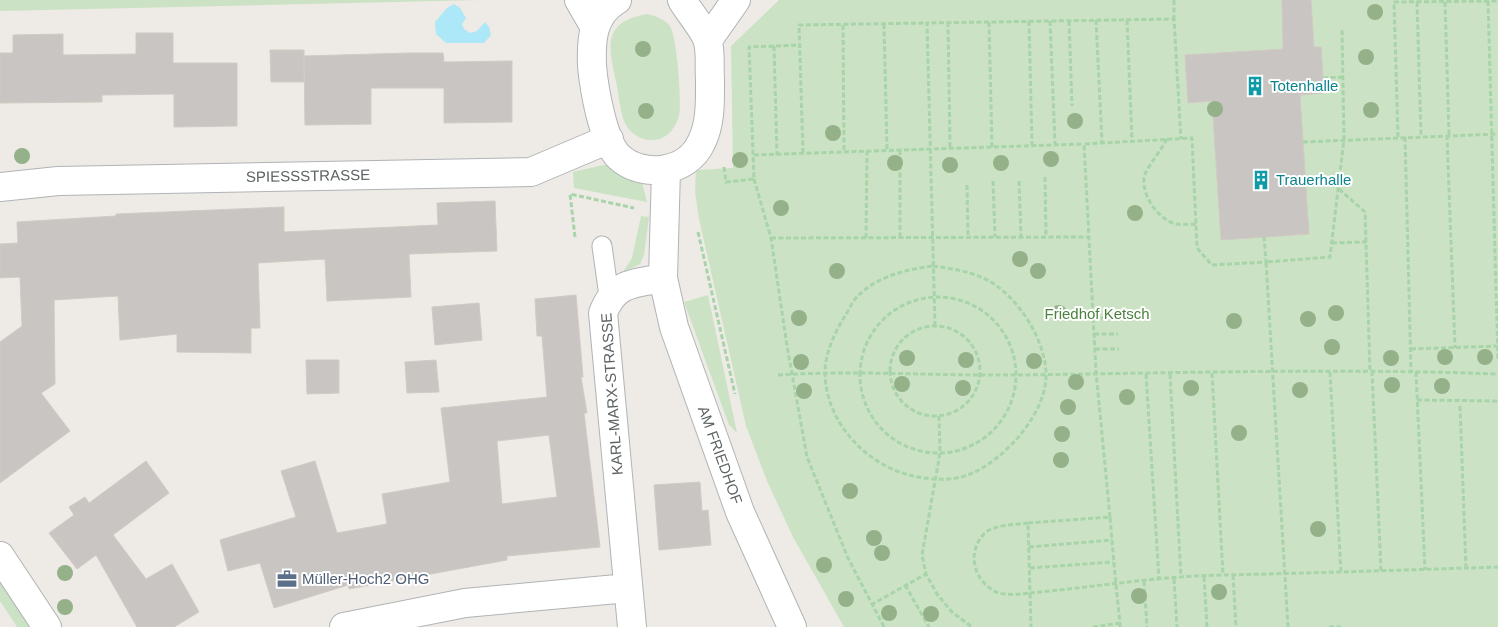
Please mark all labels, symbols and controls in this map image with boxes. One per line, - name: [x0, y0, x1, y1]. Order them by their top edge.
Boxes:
- building icon: Totenhalle: [1244, 75, 1266, 97]
- place label: Totenhalle: [1270, 77, 1338, 94]
- street label: SPIESSSTRASSE: [246, 166, 370, 185]
- building icon: Trauerhalle: [1250, 169, 1272, 191]
- place label: Trauerhalle: [1276, 171, 1351, 188]
- park label: Friedhof Ketsch: [1044, 305, 1150, 322]
- street label: KARL-MARX-STRASSE: [597, 312, 626, 476]
- street label: AM FRIEDHOF: [695, 403, 746, 506]
- office icon: Müller-Hoch2 OHG: [276, 568, 298, 590]
- place label: Müller-Hoch2 OHG: [302, 570, 430, 587]

